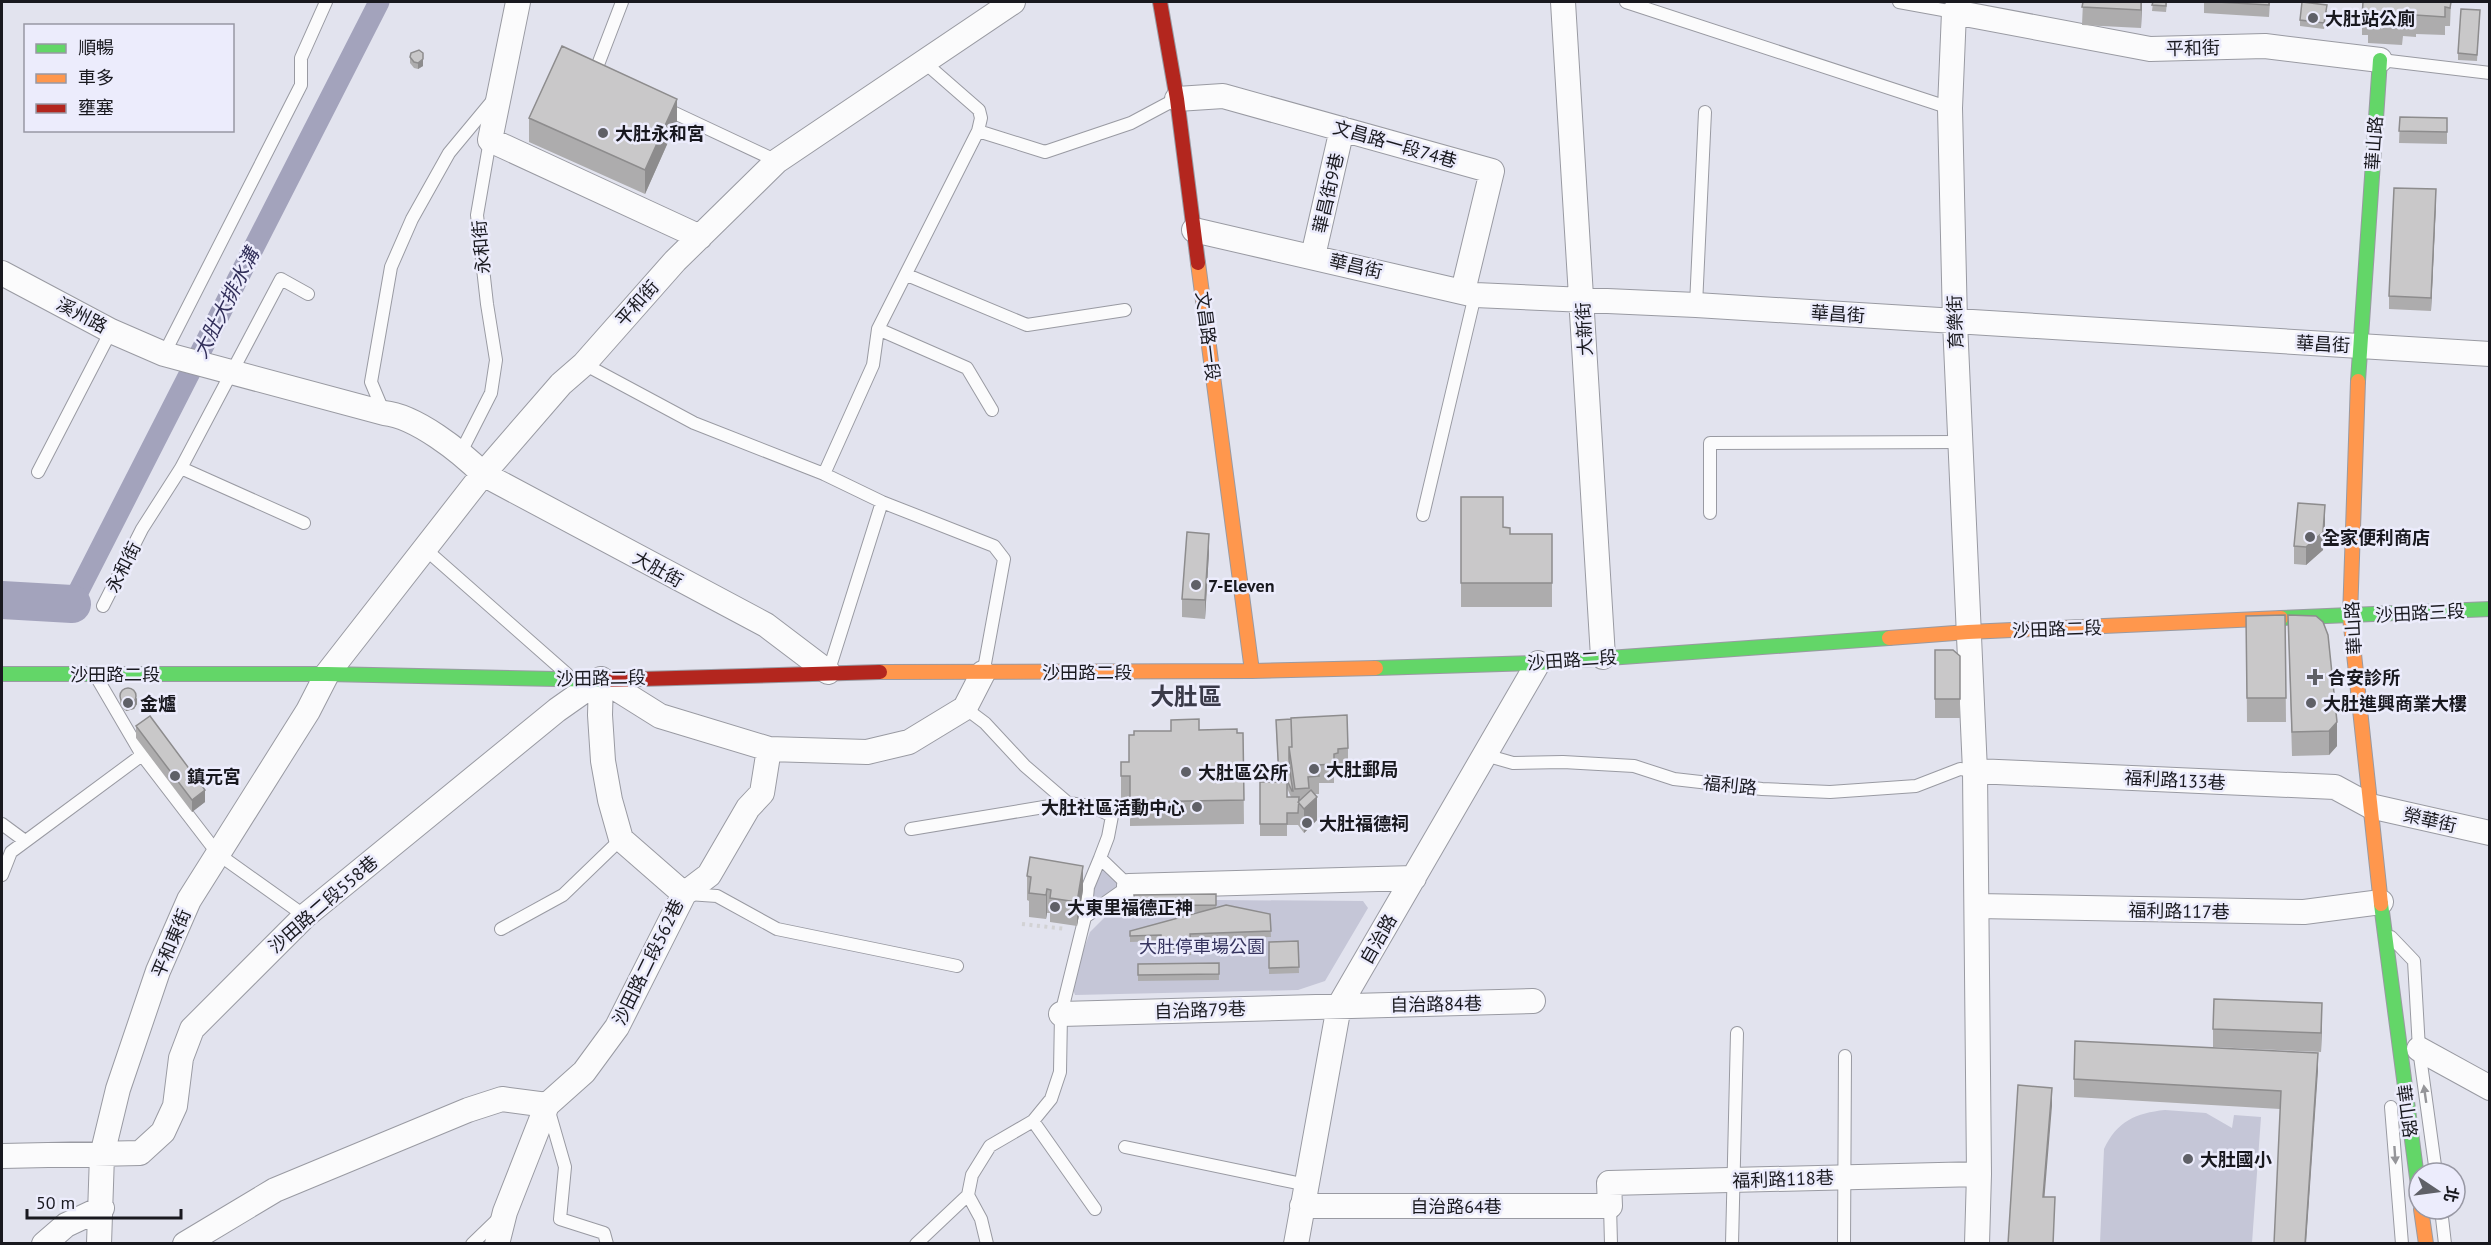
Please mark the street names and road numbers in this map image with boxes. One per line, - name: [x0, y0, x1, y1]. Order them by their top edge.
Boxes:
- street label: 平和街: [2166, 36, 2220, 60]
- street label: 文昌路一段74巷: [1330, 115, 1460, 173]
- street label: 華山路: [2361, 115, 2387, 171]
- street label: 華昌街9巷: [1308, 151, 1348, 235]
- street label: 永和街: [467, 219, 495, 275]
- street label: 華昌街: [1327, 249, 1385, 283]
- street label: 平和街: [610, 275, 664, 331]
- street label: 文昌路一段: [1191, 290, 1225, 382]
- street label: 溪州路: [53, 292, 111, 338]
- street label: 育樂街: [1943, 295, 1967, 349]
- street label: 大新街: [1571, 301, 1597, 357]
- street label: 華昌街: [1810, 301, 1866, 327]
- street label: 華昌街: [2295, 331, 2351, 357]
- street label: 永和街: [100, 538, 146, 596]
- street label: 大肚街: [629, 546, 687, 592]
- street label: 沙田路三段: [2374, 599, 2466, 627]
- street label: 華山路: [2340, 600, 2366, 656]
- street label: 沙田路二段: [2012, 616, 2102, 642]
- street label: 沙田路二段: [1526, 645, 1618, 675]
- street label: 沙田路二段: [1042, 661, 1132, 684]
- street label: 沙田路二段: [70, 663, 160, 686]
- street label: 沙田路二段: [556, 666, 646, 690]
- street label: 福利路133巷: [2124, 766, 2226, 794]
- street label: 福利路: [1702, 771, 1758, 799]
- street label: 榮華街: [2401, 803, 2459, 837]
- street label: 沙田路二段558巷: [264, 850, 382, 958]
- street label: 沙田路二段562巷: [608, 895, 688, 1029]
- street label: 福利路117巷: [2128, 899, 2230, 923]
- street label: 平和東街: [146, 905, 196, 981]
- street label: 自治路: [1355, 910, 1401, 968]
- street label: 自治路84巷: [1390, 992, 1482, 1016]
- street label: 自治路79巷: [1154, 997, 1246, 1023]
- street label: 華山路: [2392, 1083, 2422, 1139]
- street label: 福利路118巷: [1732, 1166, 1834, 1192]
- street label: 自治路64巷: [1410, 1195, 1502, 1218]

